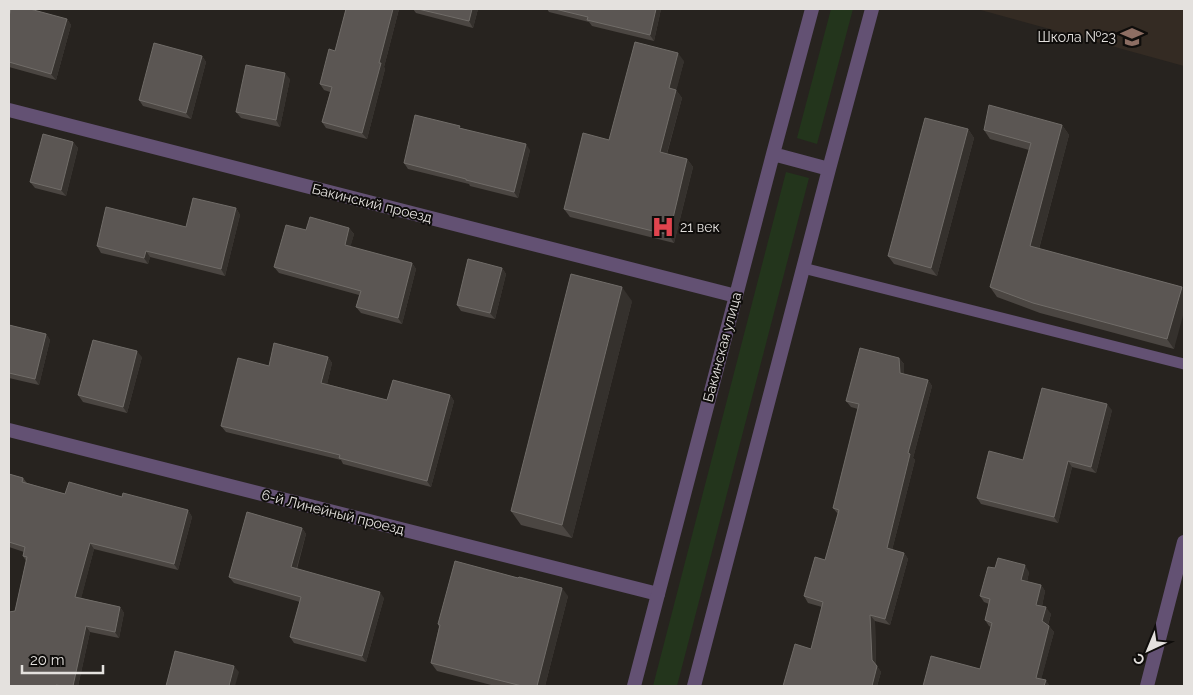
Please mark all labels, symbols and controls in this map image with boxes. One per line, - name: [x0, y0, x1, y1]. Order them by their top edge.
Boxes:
- school or university icon: Школа №23: [1119, 24, 1145, 50]
- place label: Школа №23: [1038, 29, 1116, 45]
- street label: Бакинский проезд: [310, 180, 434, 226]
- hospital icon: 21 век: [650, 214, 676, 240]
- place label: 21 век: [680, 219, 720, 235]
- street label: Бакинская улица: [700, 290, 744, 404]
- street label: 6-й Линейный проезд: [260, 486, 406, 538]
- north arrow: [1123, 625, 1173, 675]
- scale bar: [22, 642, 104, 674]
- text: С: [1130, 650, 1148, 668]
- text: 20 m: [30, 651, 65, 669]

